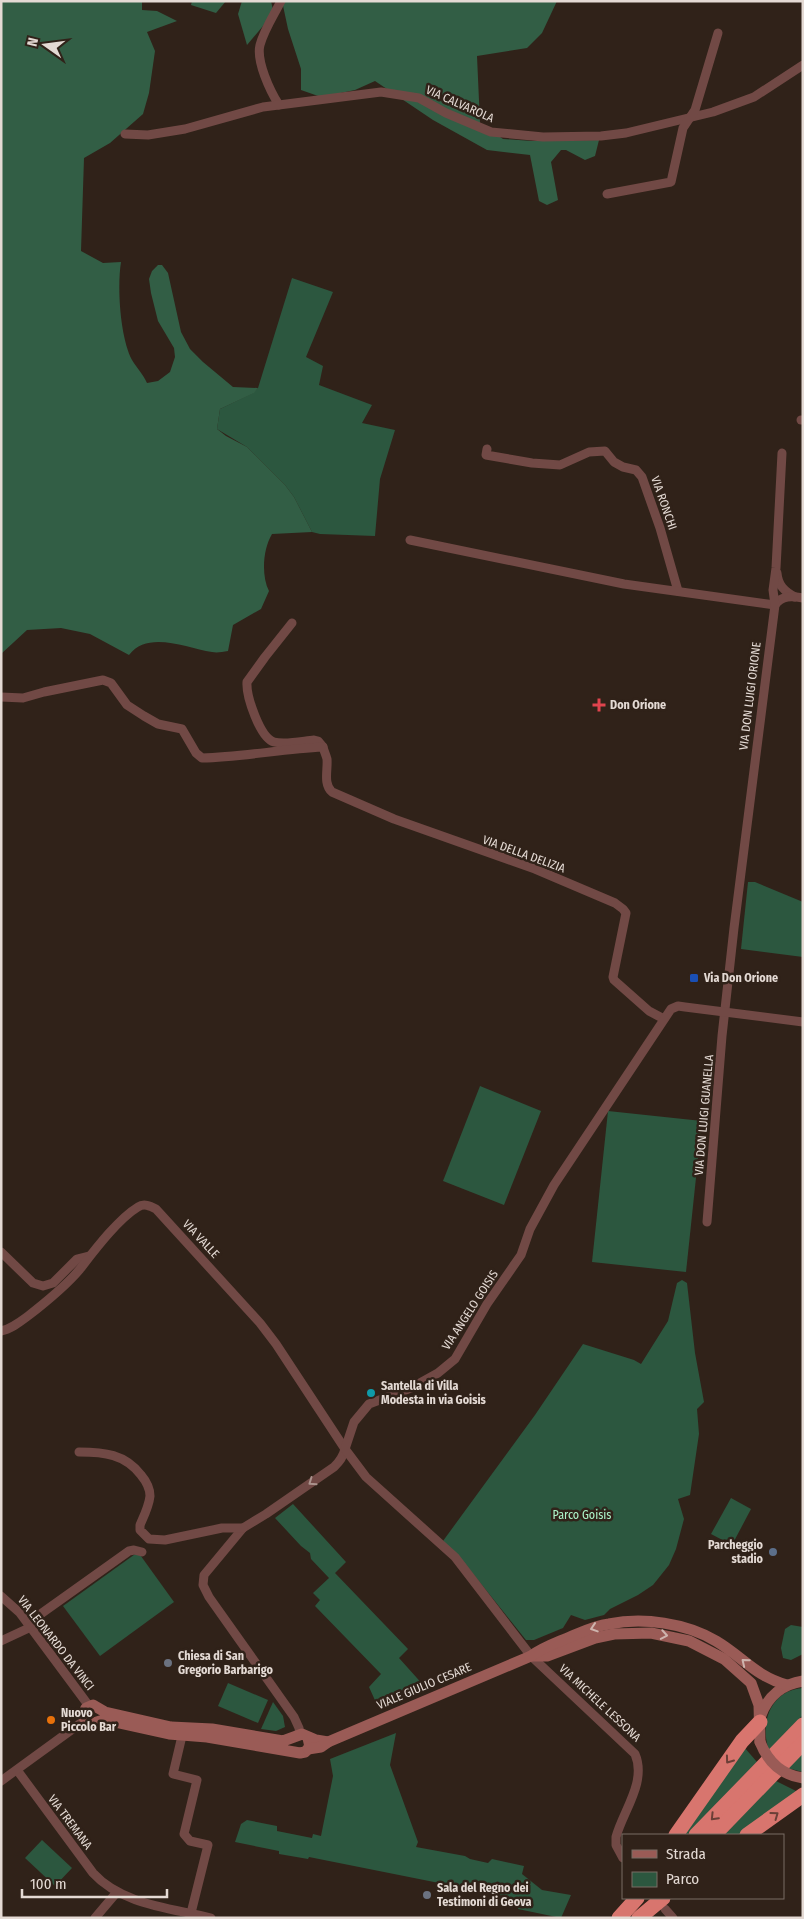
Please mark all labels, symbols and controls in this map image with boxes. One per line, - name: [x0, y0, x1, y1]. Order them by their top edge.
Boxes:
- north arrow: [20, 20, 70, 70]
- text: N: [24, 36, 42, 48]
- street label: VIA CALVAROLA: [424, 83, 497, 126]
- street label: VIA RONCHI: [648, 474, 680, 532]
- street label: VIA DON LUIGI ORIONE: [736, 641, 764, 751]
- marker: Don Orione: [592, 698, 606, 712]
- place label: Don Orione: [610, 698, 666, 712]
- street label: VIA DELLA DELIZIA: [481, 833, 568, 876]
- place label: Via Don Orione: [703, 971, 778, 985]
- marker: Via Don Orione: [688, 972, 700, 984]
- street label: VIA DON LUIGI GUANELLA: [692, 1053, 716, 1176]
- street label: VIA VALLE: [180, 1217, 222, 1261]
- street label: VIA ANGELO GOISIS: [439, 1267, 501, 1352]
- place label: Santella di Villa Modesta in via Goisis: [381, 1379, 487, 1407]
- marker: Santella di Villa Modesta in via Goisis: [365, 1387, 377, 1399]
- one-way arrow: [309, 1477, 318, 1485]
- park label: Parco Goisis: [553, 1508, 611, 1522]
- place label: Parcheggio stadio: [708, 1538, 764, 1566]
- marker: Parcheggio stadio: [767, 1546, 779, 1558]
- street label: VIA LEONARDO DA VINCI: [15, 1593, 97, 1693]
- one-way arrow: [590, 1622, 598, 1632]
- one-way arrow: [659, 1629, 668, 1639]
- place label: Chiesa di San Gregorio Barbarigo: [178, 1649, 273, 1677]
- marker: Chiesa di San Gregorio Barbarigo: [162, 1657, 174, 1669]
- one-way arrow: [741, 1659, 751, 1668]
- street label: VIALE GIULIO CESARE: [375, 1660, 474, 1712]
- street label: VIA MICHELE LESSONA: [556, 1662, 644, 1745]
- place label: Nuovo Piccolo Bar: [61, 1706, 117, 1734]
- marker: Nuovo Piccolo Bar: [45, 1714, 57, 1726]
- one-way arrow: [726, 1754, 735, 1764]
- street label: VIA TREMANA: [45, 1792, 95, 1853]
- one-way arrow: [711, 1811, 720, 1820]
- one-way arrow: [769, 1812, 779, 1821]
- legend: [622, 1834, 784, 1899]
- text: Strada: [666, 1845, 706, 1863]
- scale bar: [22, 1866, 168, 1898]
- text: Parco: [666, 1870, 699, 1888]
- text: 100 m: [30, 1875, 67, 1893]
- place label: Sala del Regno dei Testimoni di Geova: [437, 1881, 531, 1909]
- marker: Sala del Regno dei Testimoni di Geova: [421, 1889, 433, 1901]

